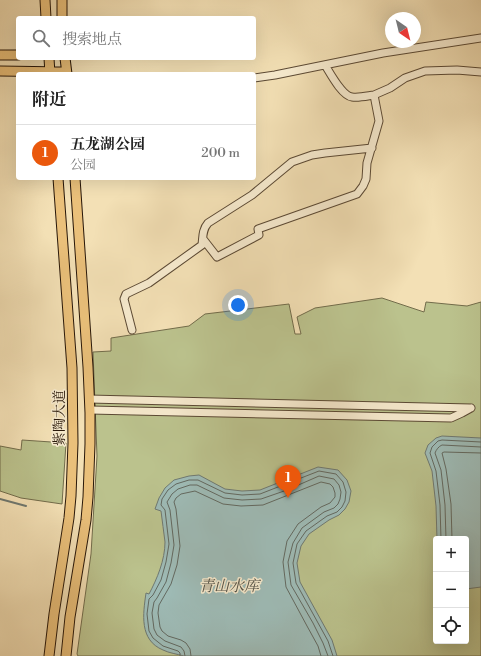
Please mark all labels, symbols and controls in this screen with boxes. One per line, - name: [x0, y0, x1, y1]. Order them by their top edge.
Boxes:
- north arrow: [385, 12, 421, 48]
- search box: [16, 16, 256, 60]
- icon: search: [30, 27, 52, 49]
- text: 搜索地点: [62, 30, 122, 49]
- text: 附近: [32, 89, 66, 111]
- text: 五龙湖公园: [70, 135, 145, 154]
- text: 1: [42, 145, 48, 161]
- text: 200 m: [201, 145, 240, 161]
- text: 公园: [70, 157, 96, 173]
- your location: [228, 295, 248, 315]
- street label: 紫陶大道: [51, 390, 69, 446]
- pin: 1: [275, 465, 301, 498]
- map controls: [433, 536, 469, 644]
- button: +: [433, 536, 469, 572]
- button: −: [433, 572, 469, 608]
- water label: 青山水库: [199, 577, 262, 596]
- button: locate: [433, 608, 469, 644]

